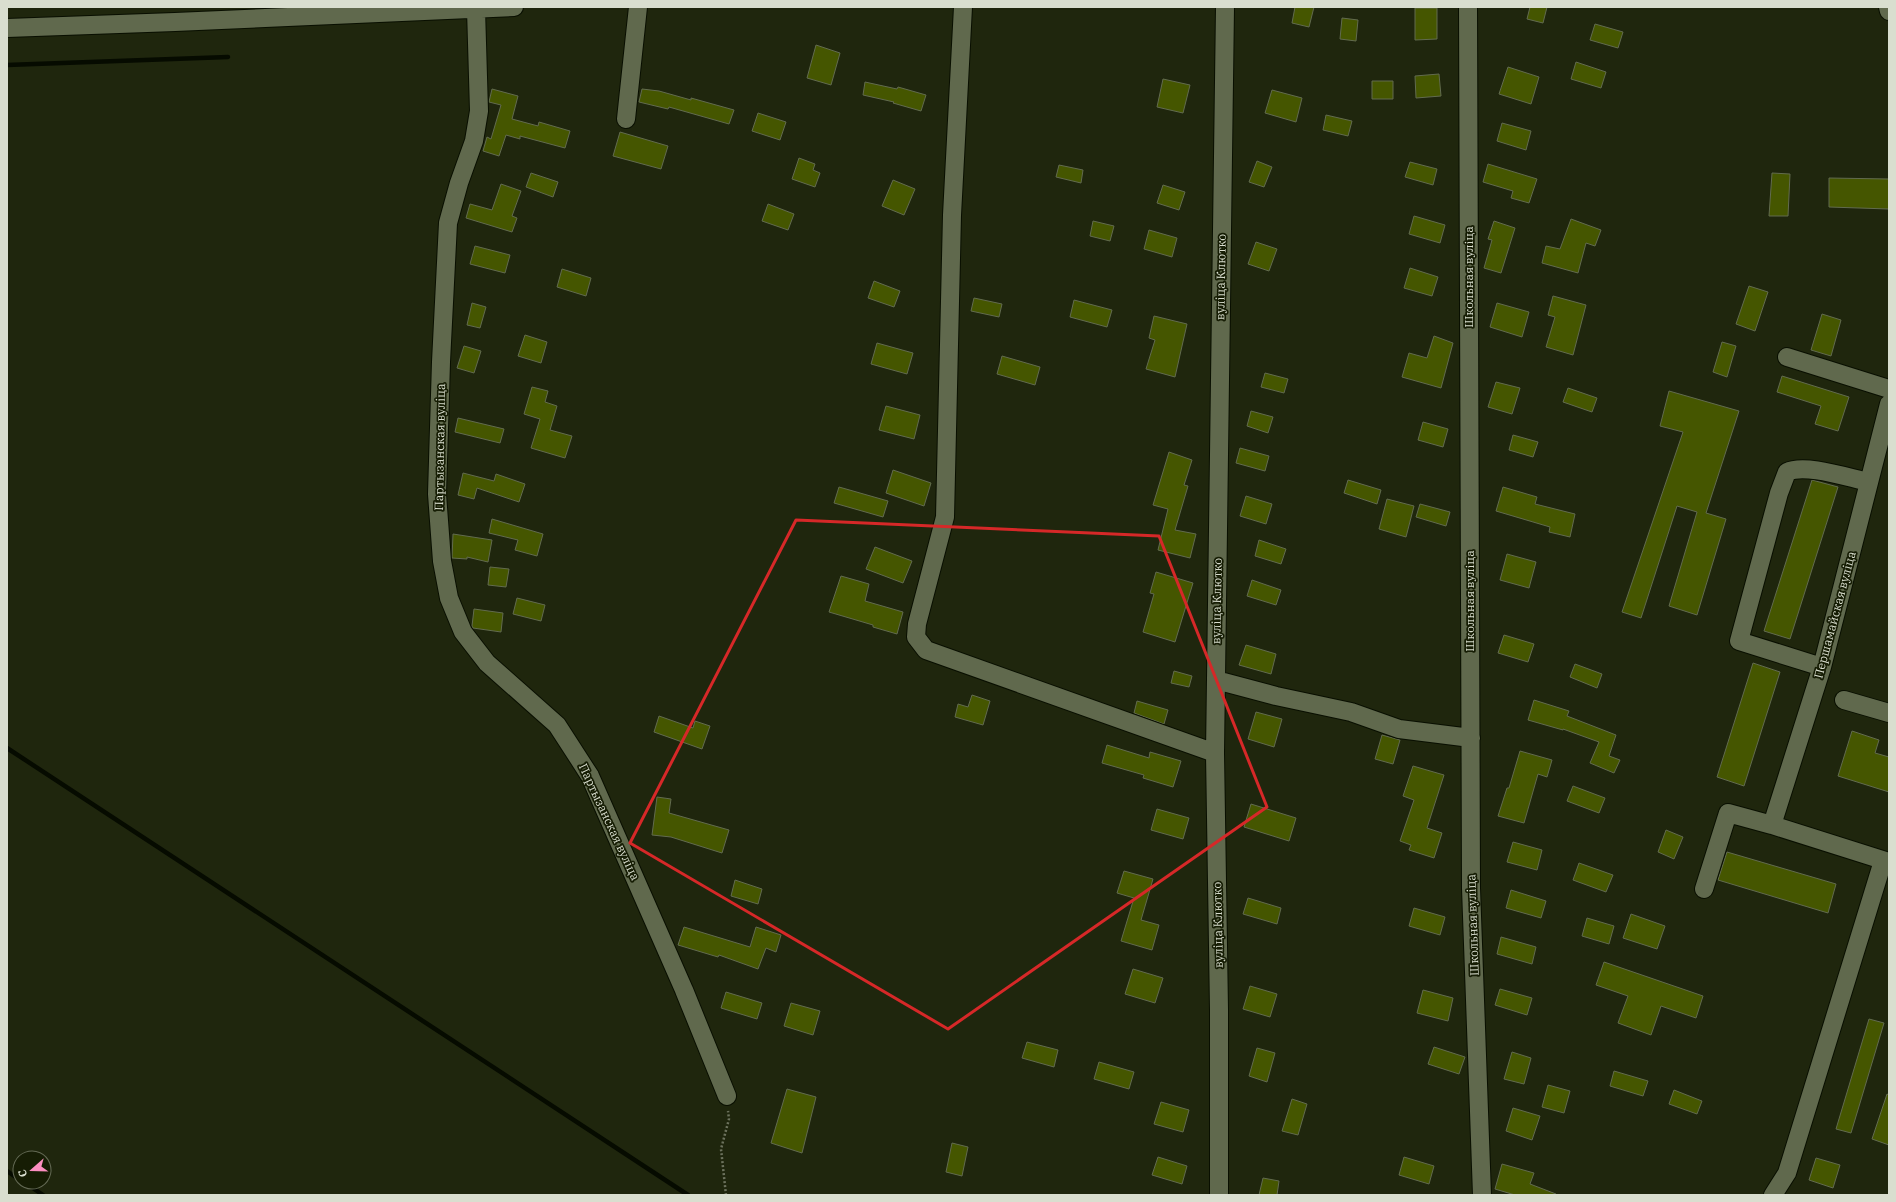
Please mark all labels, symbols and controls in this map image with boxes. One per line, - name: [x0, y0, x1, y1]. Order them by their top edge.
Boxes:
- street label: Школьная вуліца: [1461, 226, 1476, 328]
- street label: вуліца Клютко: [1212, 234, 1229, 320]
- street label: Партызанская вуліца: [431, 383, 448, 511]
- street label: Першамайская вуліца: [1810, 549, 1859, 680]
- street label: Школьная вуліца: [1462, 550, 1477, 652]
- street label: вуліца Клютко: [1208, 558, 1225, 644]
- street label: Партызанская вуліца: [576, 761, 643, 883]
- street label: Школьная вуліца: [1463, 874, 1482, 976]
- street label: вуліца Клютко: [1209, 882, 1226, 968]
- north arrow: [12, 1150, 52, 1190]
- text: С: [15, 1168, 30, 1179]

